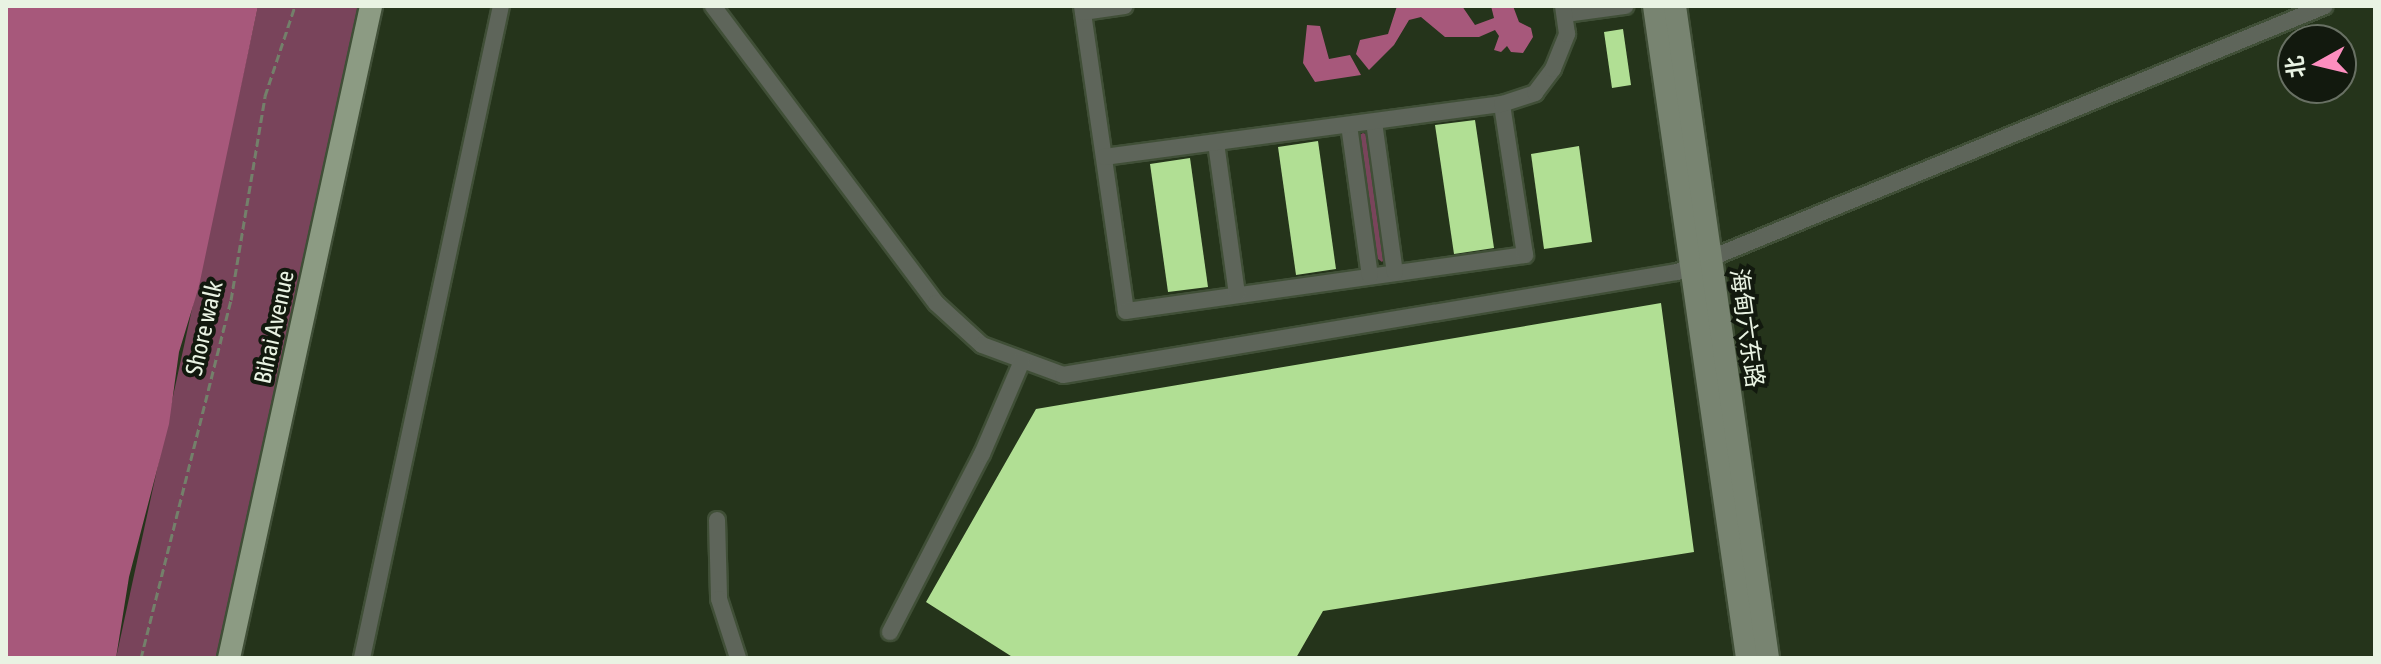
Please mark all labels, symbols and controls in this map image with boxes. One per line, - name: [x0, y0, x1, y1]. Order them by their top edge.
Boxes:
- north arrow: [2277, 24, 2357, 104]
- text: 北: [2281, 54, 2310, 80]
- street label: 海甸六东路: [1724, 267, 1770, 389]
- street label: Bihai Avenue: [248, 268, 300, 386]
- street label: Shore walk: [179, 278, 229, 378]

